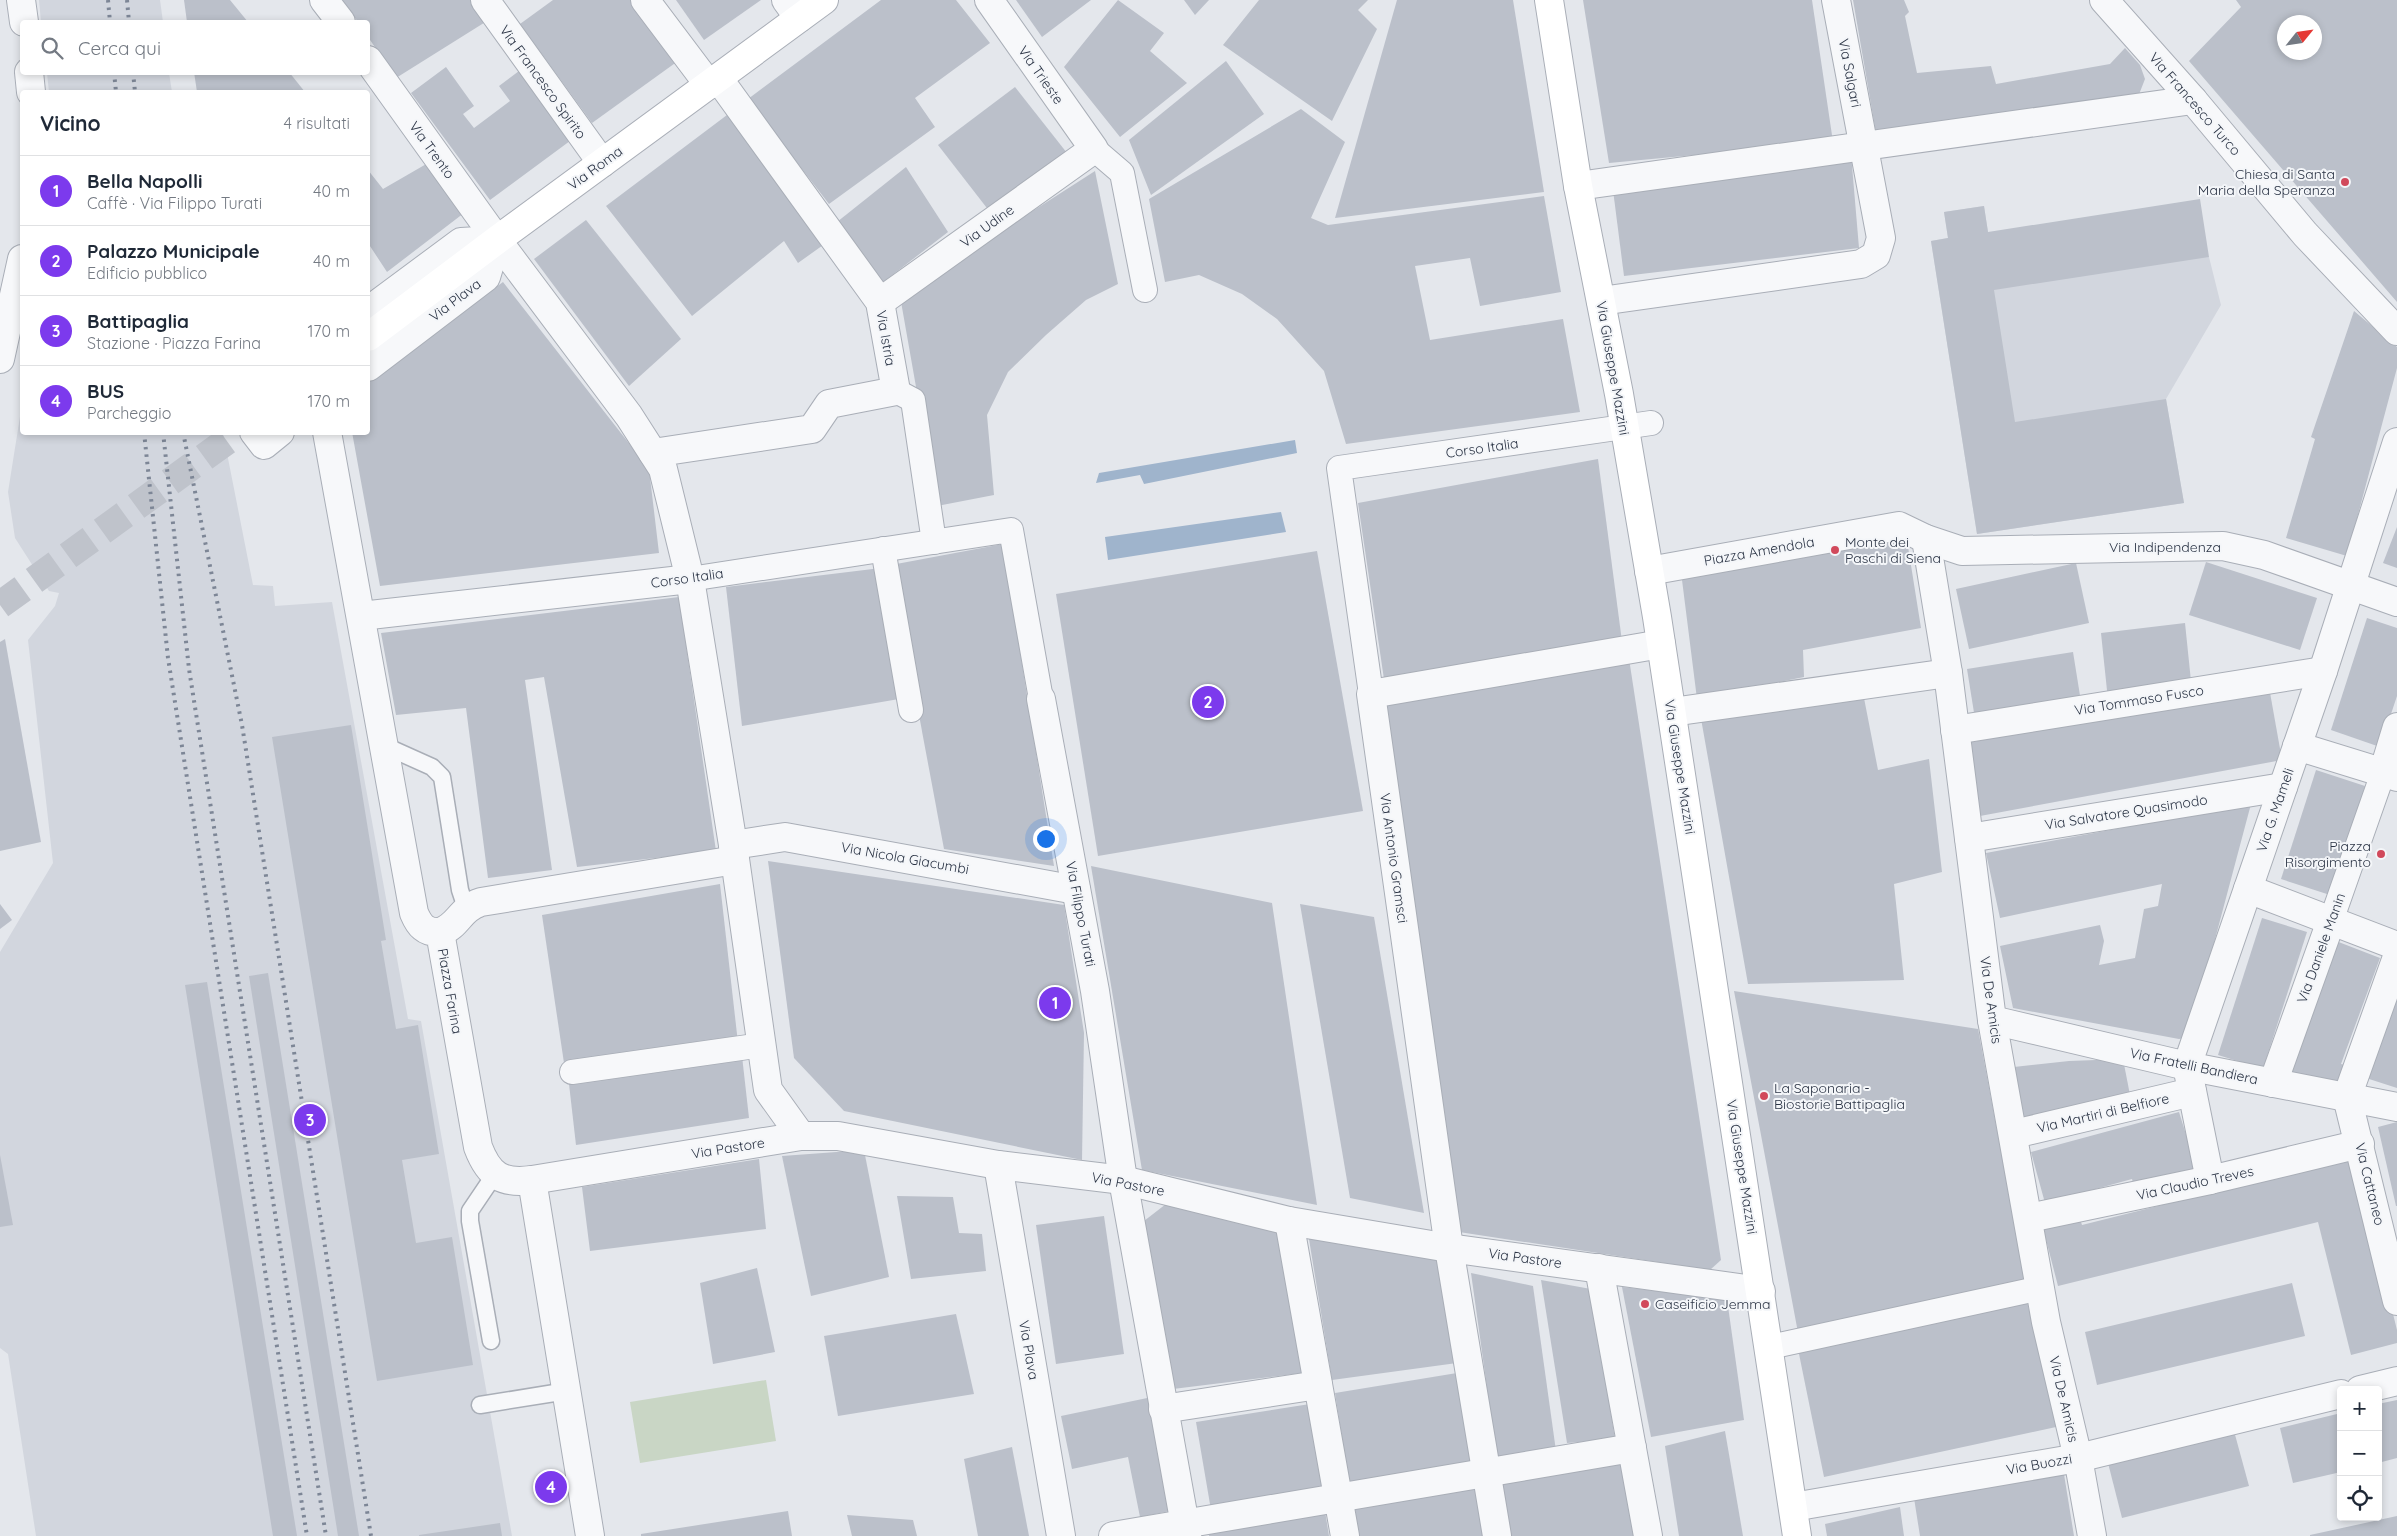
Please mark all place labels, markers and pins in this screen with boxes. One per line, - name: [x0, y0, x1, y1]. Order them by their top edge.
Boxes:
- place label: Chiesa di Santa Maria della Speranza: [2198, 165, 2335, 199]
- marker: Chiesa di Santa Maria della Speranza: [2339, 176, 2351, 188]
- place label: Monte dei Paschi di Siena: [1845, 533, 1941, 567]
- marker: Monte dei Paschi di Siena: [1829, 544, 1841, 556]
- pin: 2: [1192, 683, 1224, 721]
- place label: Piazza Risorgimento: [2285, 837, 2371, 871]
- marker: Piazza Risorgimento: [2375, 848, 2387, 860]
- pin: 1: [1039, 984, 1071, 1022]
- place label: La Saponaria - Biostorie Battipaglia: [1774, 1079, 1905, 1113]
- marker: La Saponaria - Biostorie Battipaglia: [1758, 1090, 1770, 1102]
- pin: 3: [294, 1101, 326, 1139]
- place label: Caseificio Jemma: [1655, 1295, 1771, 1313]
- marker: Caseificio Jemma: [1639, 1298, 1651, 1310]
- pin: 4: [535, 1468, 567, 1506]

